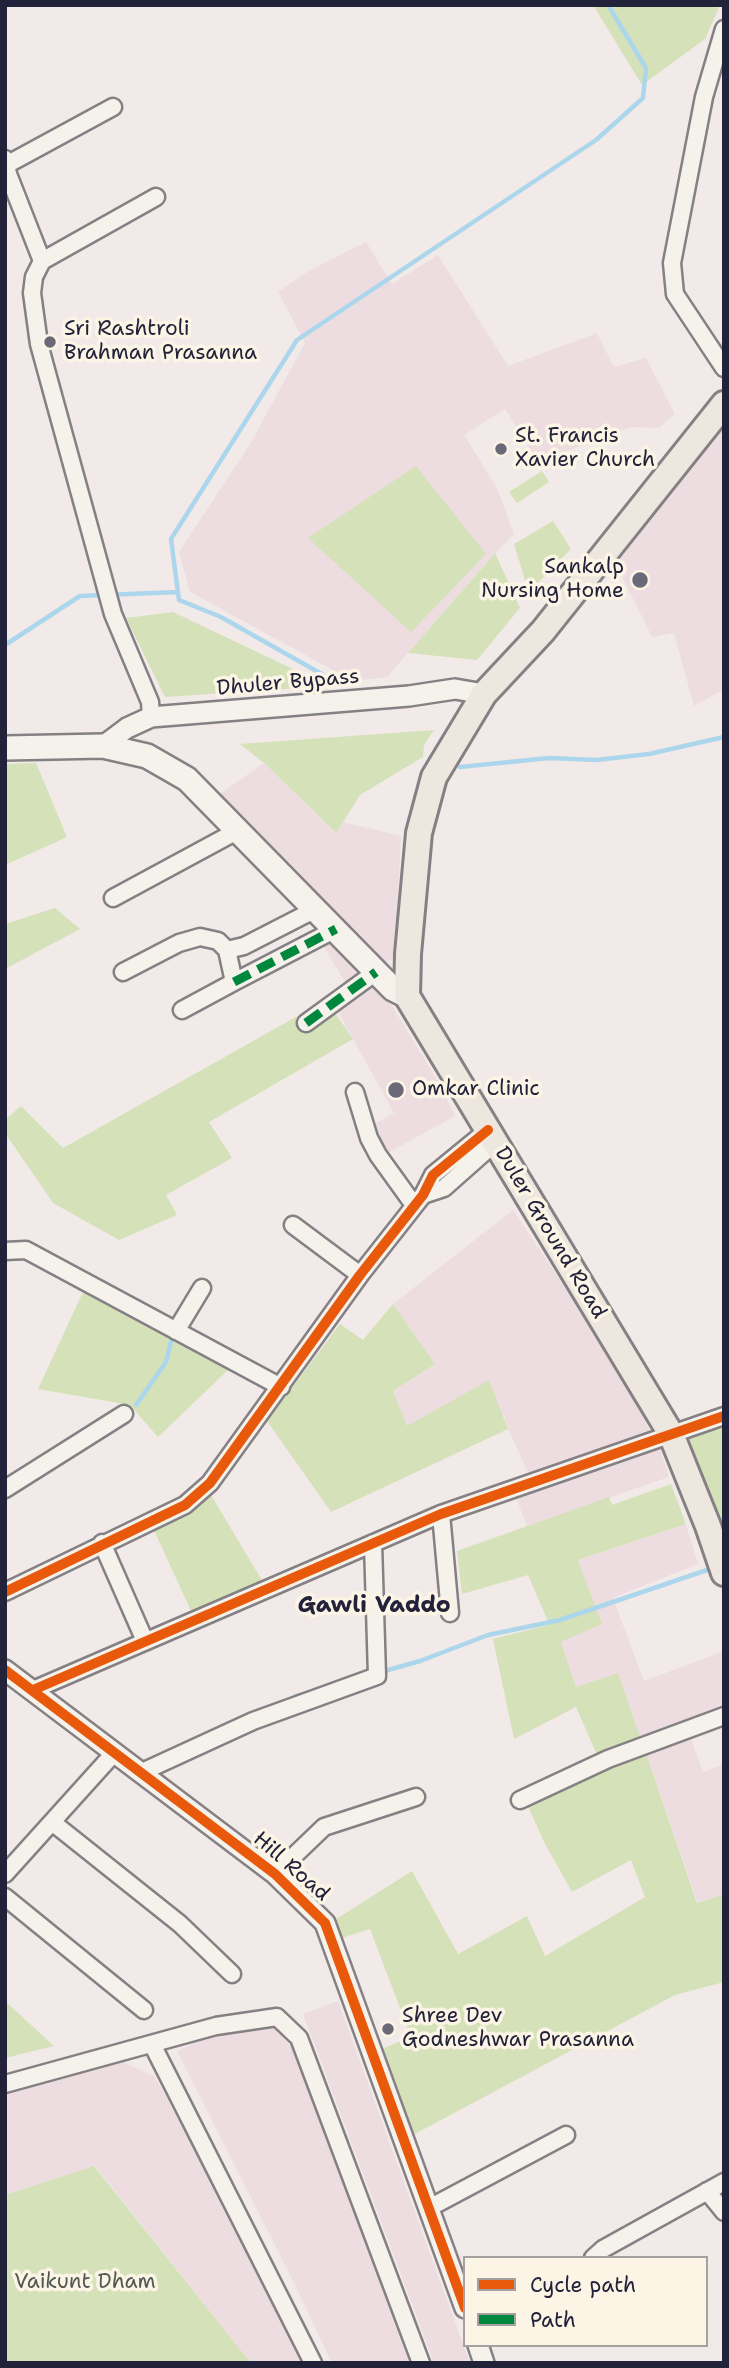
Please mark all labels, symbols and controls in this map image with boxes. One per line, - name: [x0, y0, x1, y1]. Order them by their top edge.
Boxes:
- place label: Sri Rashtroli Brahman Prasanna: [64, 317, 257, 367]
- marker: Sri Rashtroli Brahman Prasanna: [42, 334, 58, 350]
- place label: St. Francis Xavier Church: [515, 424, 655, 474]
- marker: St. Francis Xavier Church: [493, 441, 509, 457]
- place label: Sankalp Nursing Home: [481, 555, 624, 605]
- marker: Sankalp Nursing Home: [630, 570, 650, 590]
- street label: Dhuler Bypass: [216, 664, 360, 702]
- place label: Omkar Clinic: [412, 1077, 540, 1103]
- marker: Omkar Clinic: [386, 1080, 406, 1100]
- street label: Duler Ground Road: [489, 1142, 611, 1324]
- district label: Gawli Vaddo: [297, 1592, 451, 1620]
- street label: Hill Road: [247, 1827, 335, 1907]
- place label: Shree Dev Godneshwar Prasanna: [402, 2004, 634, 2054]
- marker: Shree Dev Godneshwar Prasanna: [380, 2021, 396, 2037]
- legend: [463, 2256, 708, 2347]
- park label: Vaikunt Dham: [14, 2270, 156, 2296]
- text: Cycle path: [530, 2271, 636, 2299]
- text: Path: [530, 2306, 576, 2334]

